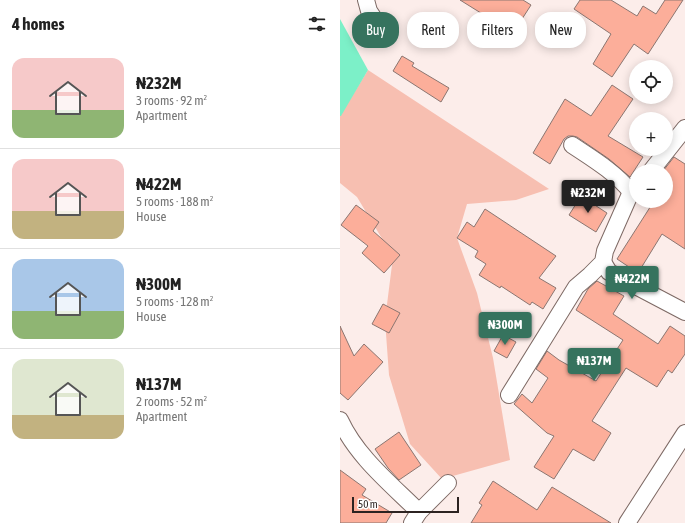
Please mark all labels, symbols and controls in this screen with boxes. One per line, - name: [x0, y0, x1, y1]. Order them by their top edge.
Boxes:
- chip: Buy: [352, 12, 399, 48]
- chip: Rent: [407, 12, 459, 48]
- chip: Filters: [467, 12, 527, 48]
- chip: New: [535, 12, 586, 48]
- icon: filters: [306, 13, 328, 35]
- text: 4 homes: [12, 14, 65, 34]
- map controls: [629, 60, 673, 208]
- button: locate: [629, 60, 673, 104]
- text: ₦232M: [136, 73, 181, 93]
- icon: home: [44, 74, 92, 122]
- text: 3 rooms · 92 m²: [136, 93, 207, 108]
- text: Apartment: [136, 108, 187, 123]
- button: +: [629, 112, 673, 156]
- button: −: [629, 164, 673, 208]
- text: ₦422M: [136, 174, 181, 194]
- icon: home: [44, 175, 92, 223]
- pin: ₦232M: [560, 180, 616, 214]
- text: ₦232M: [571, 185, 605, 200]
- text: 5 rooms · 188 m²: [136, 194, 213, 209]
- text: House: [136, 209, 166, 224]
- pin: ₦422M: [604, 266, 660, 300]
- text: ₦422M: [615, 271, 649, 286]
- text: ₦300M: [136, 274, 181, 294]
- icon: home: [44, 275, 92, 323]
- text: 5 rooms · 128 m²: [136, 294, 213, 309]
- text: House: [136, 309, 166, 324]
- pin: ₦300M: [477, 312, 533, 346]
- text: ₦300M: [488, 317, 522, 332]
- pin: ₦137M: [566, 348, 622, 382]
- text: ₦137M: [577, 353, 611, 368]
- text: ₦137M: [136, 374, 181, 394]
- icon: home: [44, 375, 92, 423]
- text: 2 rooms · 52 m²: [136, 394, 207, 409]
- text: Apartment: [136, 409, 187, 424]
- scale bar: [352, 495, 459, 514]
- text: 50 m: [358, 498, 378, 510]

